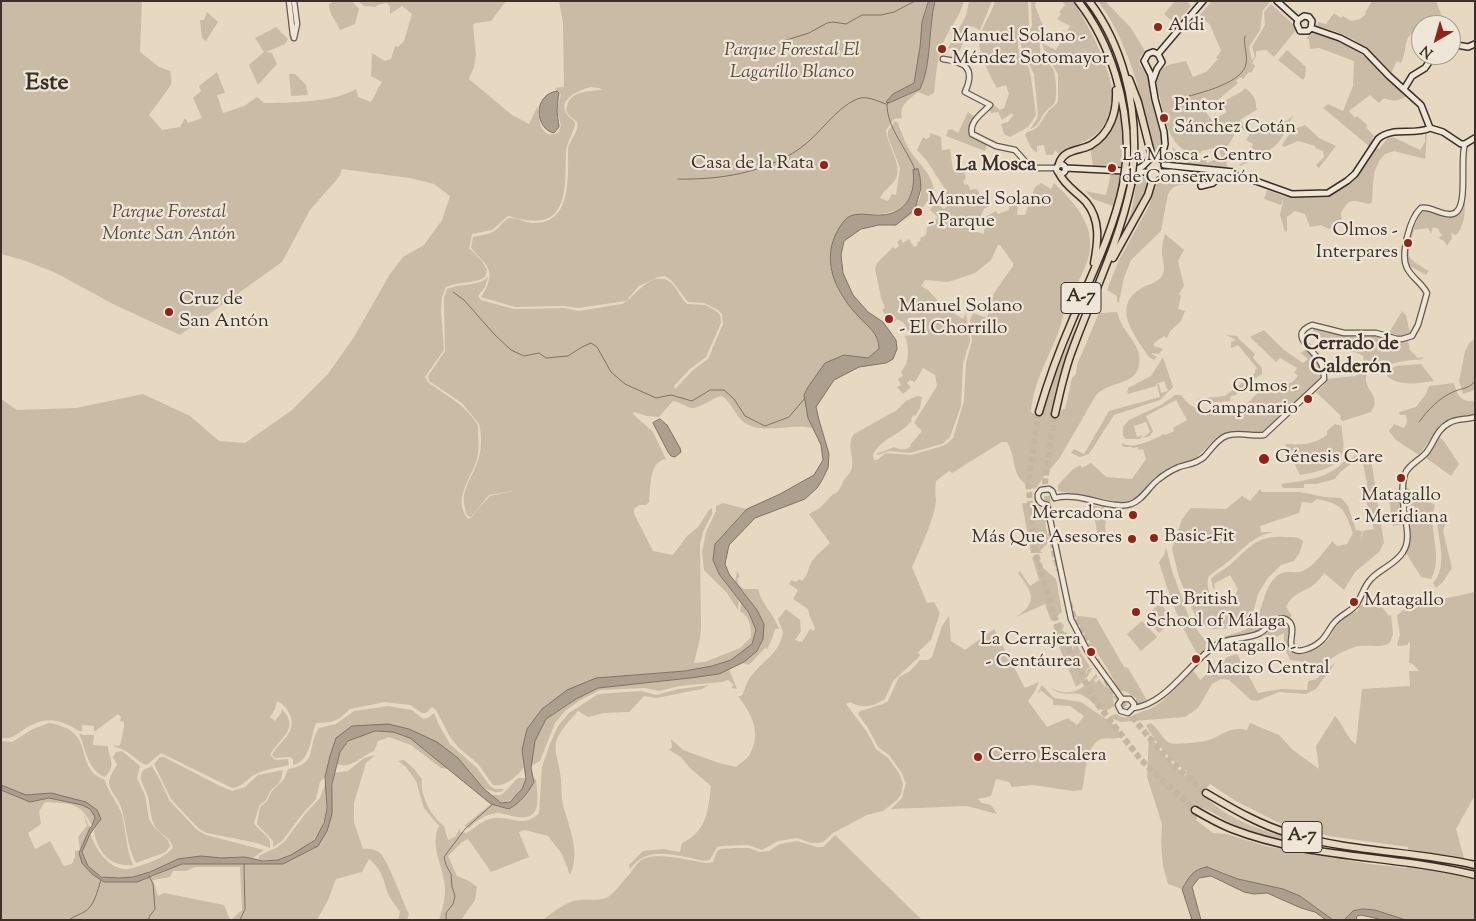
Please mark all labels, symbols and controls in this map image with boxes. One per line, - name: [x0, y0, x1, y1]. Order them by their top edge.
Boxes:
- north arrow: [1411, 15, 1461, 65]
- place label: Aldi: [1168, 16, 1205, 38]
- marker: Aldi: [1152, 21, 1164, 33]
- place label: Manuel Solano - Méndez Sotomayor: [952, 27, 1109, 71]
- text: N: [1417, 40, 1438, 62]
- park label: Parque Forestal El Lagarillo Blanco: [724, 41, 860, 85]
- marker: Manuel Solano - Méndez Sotomayor: [936, 43, 948, 55]
- district label: Este: [25, 71, 69, 99]
- place label: Pintor Sánchez Cotán: [1174, 96, 1296, 140]
- marker: Pintor Sánchez Cotán: [1158, 112, 1170, 124]
- place label: La Mosca - Centro de Conservación: [1122, 146, 1272, 190]
- place label: Casa de la Rata: [691, 154, 814, 176]
- district label: La Mosca: [956, 155, 1036, 179]
- marker: Casa de la Rata: [818, 159, 830, 171]
- marker: La Mosca - Centro de Conservación: [1106, 162, 1118, 174]
- place label: Manuel Solano - Parque: [928, 190, 1051, 234]
- park label: Parque Forestal Monte San Antón: [102, 203, 236, 247]
- marker: Manuel Solano - Parque: [912, 206, 924, 218]
- place label: Olmos - Interpares: [1316, 221, 1398, 265]
- marker: Olmos - Interpares: [1402, 237, 1414, 249]
- road number: A-7: [1061, 282, 1101, 314]
- place label: Cruz de San Antón: [179, 290, 269, 334]
- place label: Manuel Solano - El Chorrillo: [899, 297, 1022, 341]
- marker: Cruz de San Antón: [163, 306, 175, 318]
- marker: Manuel Solano - El Chorrillo: [883, 313, 895, 325]
- district label: Cerrado de Calderón: [1303, 334, 1399, 381]
- place label: Olmos - Campanario: [1197, 377, 1298, 421]
- marker: Olmos - Campanario: [1302, 393, 1314, 405]
- place label: Génesis Care: [1275, 448, 1383, 470]
- marker: Génesis Care: [1257, 452, 1271, 466]
- marker: Matagallo - Meridiana: [1395, 472, 1407, 484]
- place label: Matagallo - Meridiana: [1354, 486, 1448, 530]
- place label: Mercadona: [1032, 504, 1123, 526]
- marker: Mercadona: [1127, 509, 1139, 521]
- place label: Basic-Fit: [1164, 527, 1235, 549]
- place label: Más Que Asesores: [971, 528, 1122, 550]
- marker: Basic-Fit: [1148, 532, 1160, 544]
- marker: Más Que Asesores: [1126, 533, 1138, 545]
- place label: The British School of Málaga: [1146, 590, 1286, 634]
- place label: Matagallo: [1364, 591, 1444, 613]
- marker: Matagallo: [1348, 596, 1360, 608]
- marker: The British School of Málaga: [1130, 606, 1142, 618]
- place label: La Cerrajera - Centáurea: [980, 630, 1081, 674]
- place label: Matagallo - Macizo Central: [1206, 637, 1330, 681]
- marker: La Cerrajera - Centáurea: [1085, 646, 1097, 658]
- marker: Matagallo - Macizo Central: [1190, 653, 1202, 665]
- place label: Cerro Escalera: [988, 746, 1106, 768]
- marker: Cerro Escalera: [972, 751, 984, 763]
- road number: A-7: [1282, 822, 1322, 852]

